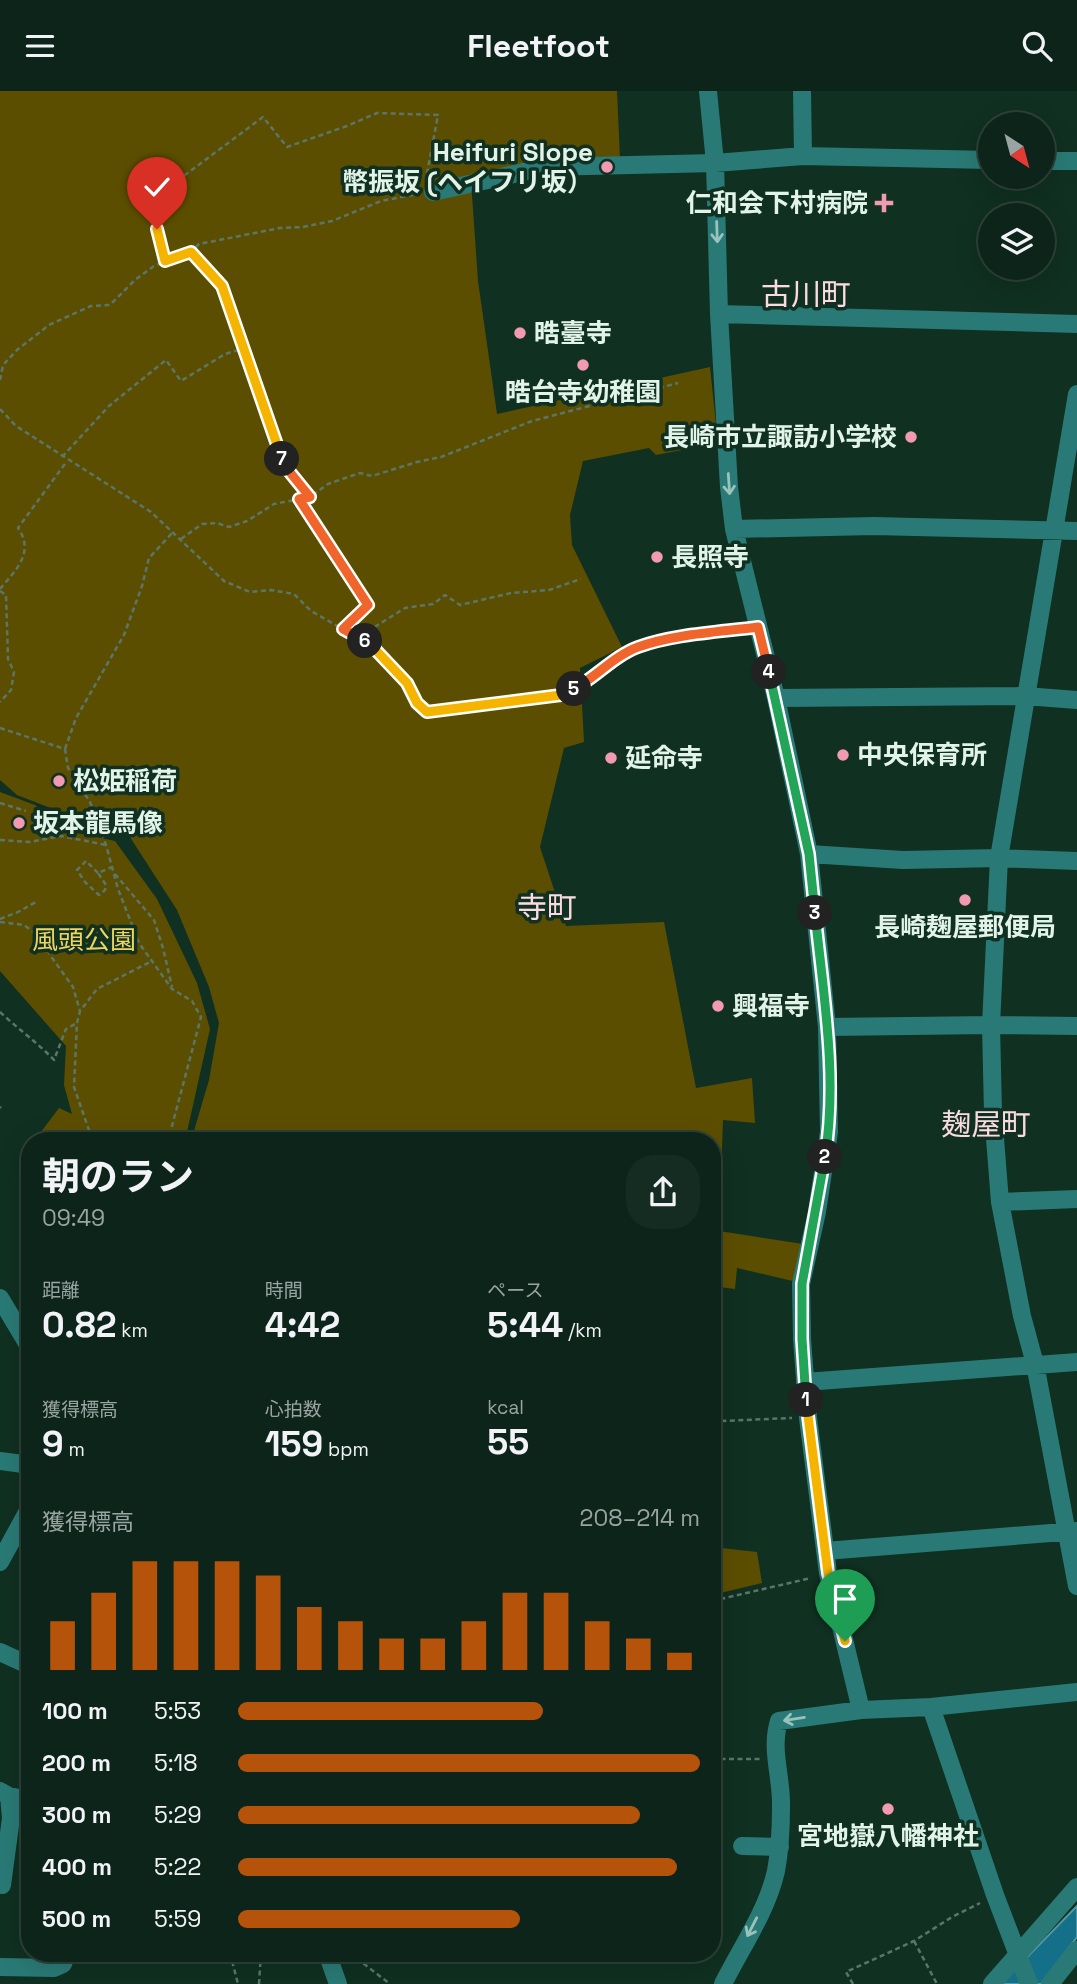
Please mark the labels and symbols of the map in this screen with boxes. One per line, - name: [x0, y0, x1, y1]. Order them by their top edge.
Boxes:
- north arrow: [978, 112, 1055, 189]
- place label: Heifuri Slope 幣振坂 (ヘイフリ坂）: [342, 135, 593, 199]
- pin: [127, 157, 187, 229]
- marker: Heifuri Slope 幣振坂 (ヘイフリ坂）: [599, 159, 615, 175]
- place label: 仁和会下村病院: [686, 186, 868, 220]
- marker: 仁和会下村病院: [874, 193, 894, 213]
- one-way arrow: [710, 221, 723, 244]
- district label: 古川町: [761, 275, 851, 314]
- place label: 晧臺寺: [534, 316, 612, 350]
- marker: 晧臺寺: [512, 325, 528, 341]
- marker: 晧台寺幼稚園: [575, 357, 591, 373]
- place label: 晧台寺幼稚園: [505, 375, 661, 409]
- place label: 長崎市立諏訪小学校: [663, 420, 897, 454]
- marker: 長崎市立諏訪小学校: [903, 429, 919, 445]
- pin: 7: [264, 441, 300, 477]
- one-way arrow: [723, 472, 736, 495]
- place label: 長照寺: [671, 540, 749, 574]
- marker: 長照寺: [649, 549, 665, 565]
- pin: 6: [348, 623, 382, 659]
- pin: 4: [752, 655, 786, 689]
- pin: 5: [556, 671, 592, 707]
- place label: 中央保育所: [857, 738, 987, 772]
- place label: 延命寺: [625, 741, 703, 775]
- marker: 中央保育所: [835, 747, 851, 763]
- marker: 延命寺: [603, 750, 619, 766]
- place label: 松姫稲荷: [73, 764, 177, 798]
- marker: 松姫稲荷: [51, 773, 67, 789]
- place label: 坂本龍馬像: [33, 806, 163, 840]
- marker: 坂本龍馬像: [11, 815, 27, 831]
- district label: 寺町: [517, 888, 577, 927]
- marker: 長崎麹屋郵便局: [957, 892, 973, 908]
- pin: 3: [798, 895, 832, 931]
- place label: 長崎麹屋郵便局: [874, 910, 1056, 944]
- park label: 風頭公園: [32, 923, 136, 957]
- place label: 興福寺: [732, 989, 810, 1023]
- marker: 興福寺: [710, 998, 726, 1014]
- district label: 麹屋町: [941, 1105, 1031, 1144]
- pin: 2: [808, 1139, 842, 1175]
- pin: 1: [788, 1383, 824, 1417]
- pin: [815, 1569, 875, 1641]
- one-way arrow: [783, 1713, 805, 1726]
- marker: 宮地嶽八幡神社: [880, 1801, 896, 1817]
- place label: 宮地嶽八幡神社: [797, 1819, 979, 1853]
- one-way arrow: [745, 1916, 759, 1937]

